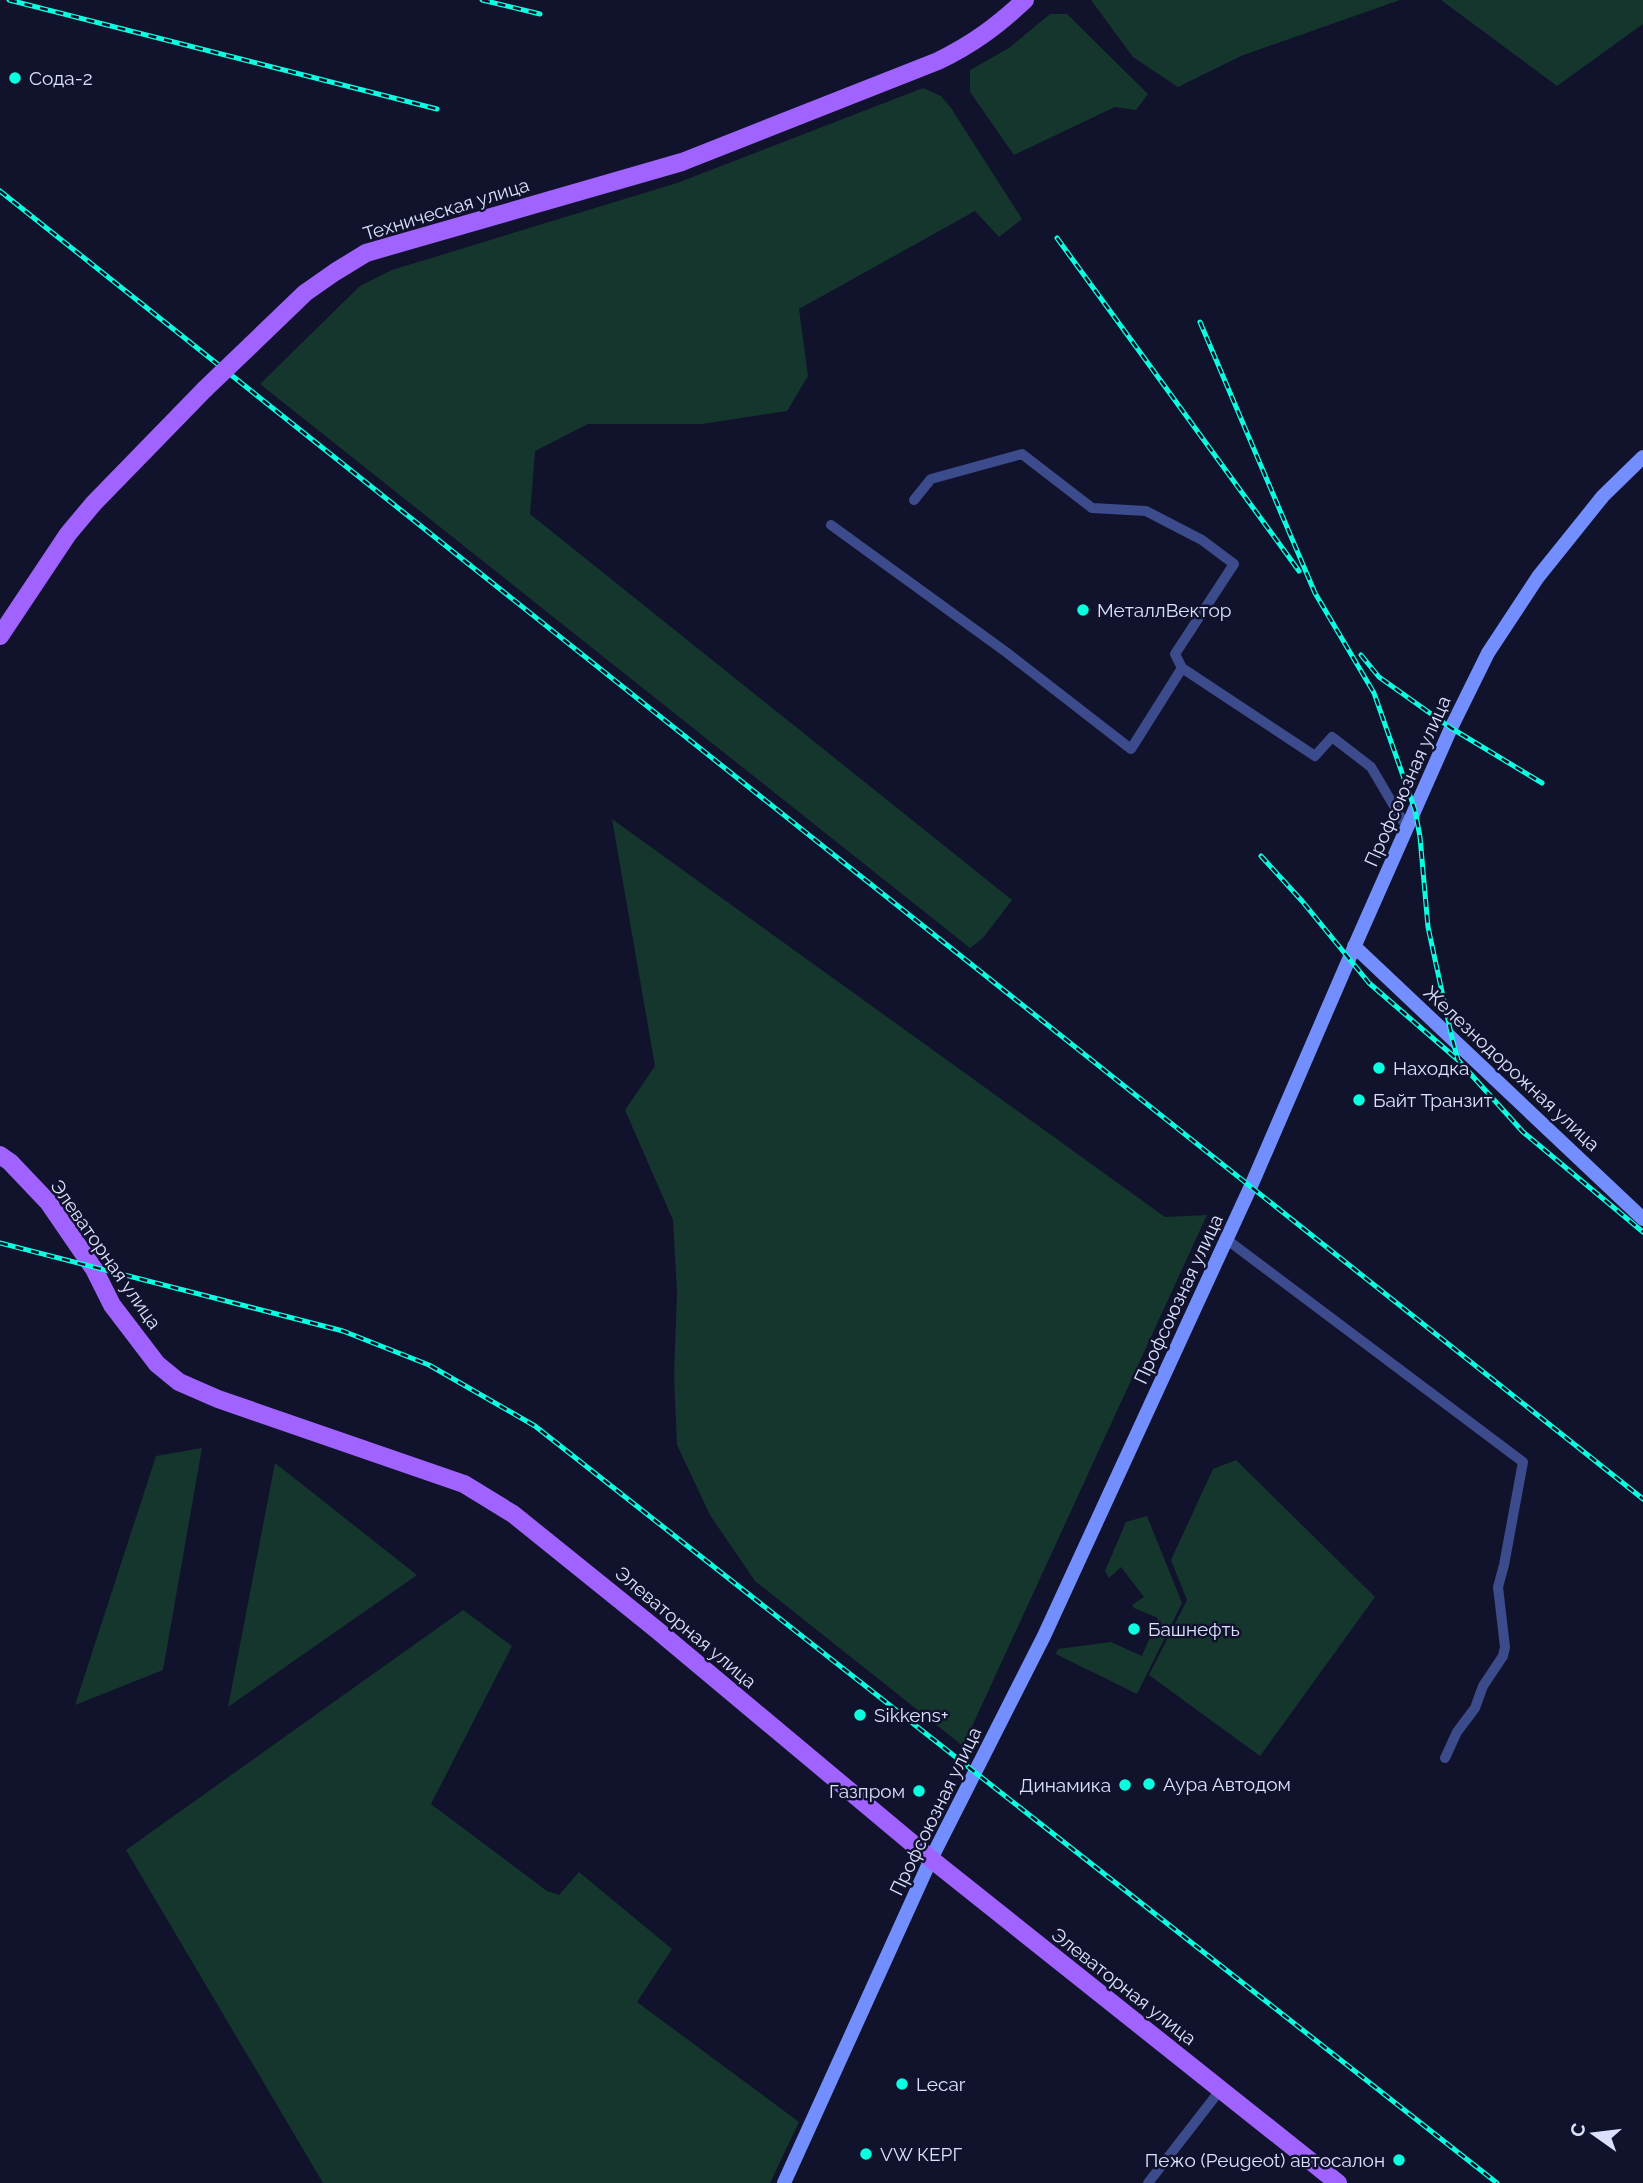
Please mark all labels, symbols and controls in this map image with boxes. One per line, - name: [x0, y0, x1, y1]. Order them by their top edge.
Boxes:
- place label: Сода-2: [29, 67, 93, 89]
- marker: Сода-2: [7, 70, 23, 86]
- street label: Техническая улица: [361, 173, 531, 245]
- place label: МеталлВектор: [1097, 599, 1231, 621]
- marker: МеталлВектор: [1075, 602, 1091, 618]
- street label: Профсоюзная улица: [1359, 692, 1455, 870]
- street label: Железнодорожная улица: [1420, 981, 1604, 1155]
- place label: Находка: [1393, 1057, 1469, 1079]
- marker: Находка: [1371, 1060, 1387, 1076]
- place label: Байт Транзит: [1373, 1089, 1493, 1111]
- marker: Байт Транзит: [1351, 1092, 1367, 1108]
- street label: Элеваторная улица: [46, 1175, 166, 1333]
- street label: Профсоюзная улица: [1129, 1211, 1227, 1387]
- street label: Элеваторная улица: [611, 1562, 761, 1692]
- place label: Башнефть: [1148, 1618, 1240, 1640]
- marker: Башнефть: [1126, 1621, 1142, 1637]
- place label: Sikkens+: [874, 1704, 949, 1726]
- marker: Sikkens+: [852, 1707, 868, 1723]
- street label: Профсоюзная улица: [885, 1723, 985, 1899]
- place label: Аура Автодом: [1163, 1773, 1291, 1795]
- place label: Динамика: [1019, 1774, 1111, 1796]
- marker: Аура Автодом: [1141, 1776, 1157, 1792]
- marker: Динамика: [1117, 1777, 1133, 1793]
- place label: Газпром: [829, 1780, 905, 1802]
- marker: Газпром: [911, 1783, 927, 1799]
- street label: Элеваторная улица: [1047, 1923, 1201, 2049]
- place label: Lecar: [916, 2073, 966, 2095]
- marker: Lecar: [894, 2076, 910, 2092]
- north arrow: [1559, 2099, 1629, 2169]
- text: С: [1565, 2121, 1590, 2139]
- place label: VW КЕРГ: [880, 2143, 962, 2165]
- marker: VW КЕРГ: [858, 2146, 874, 2162]
- place label: Пежо (Peugeot) автосалон: [1145, 2149, 1385, 2171]
- marker: Пежо (Peugeot) автосалон: [1391, 2152, 1407, 2168]

